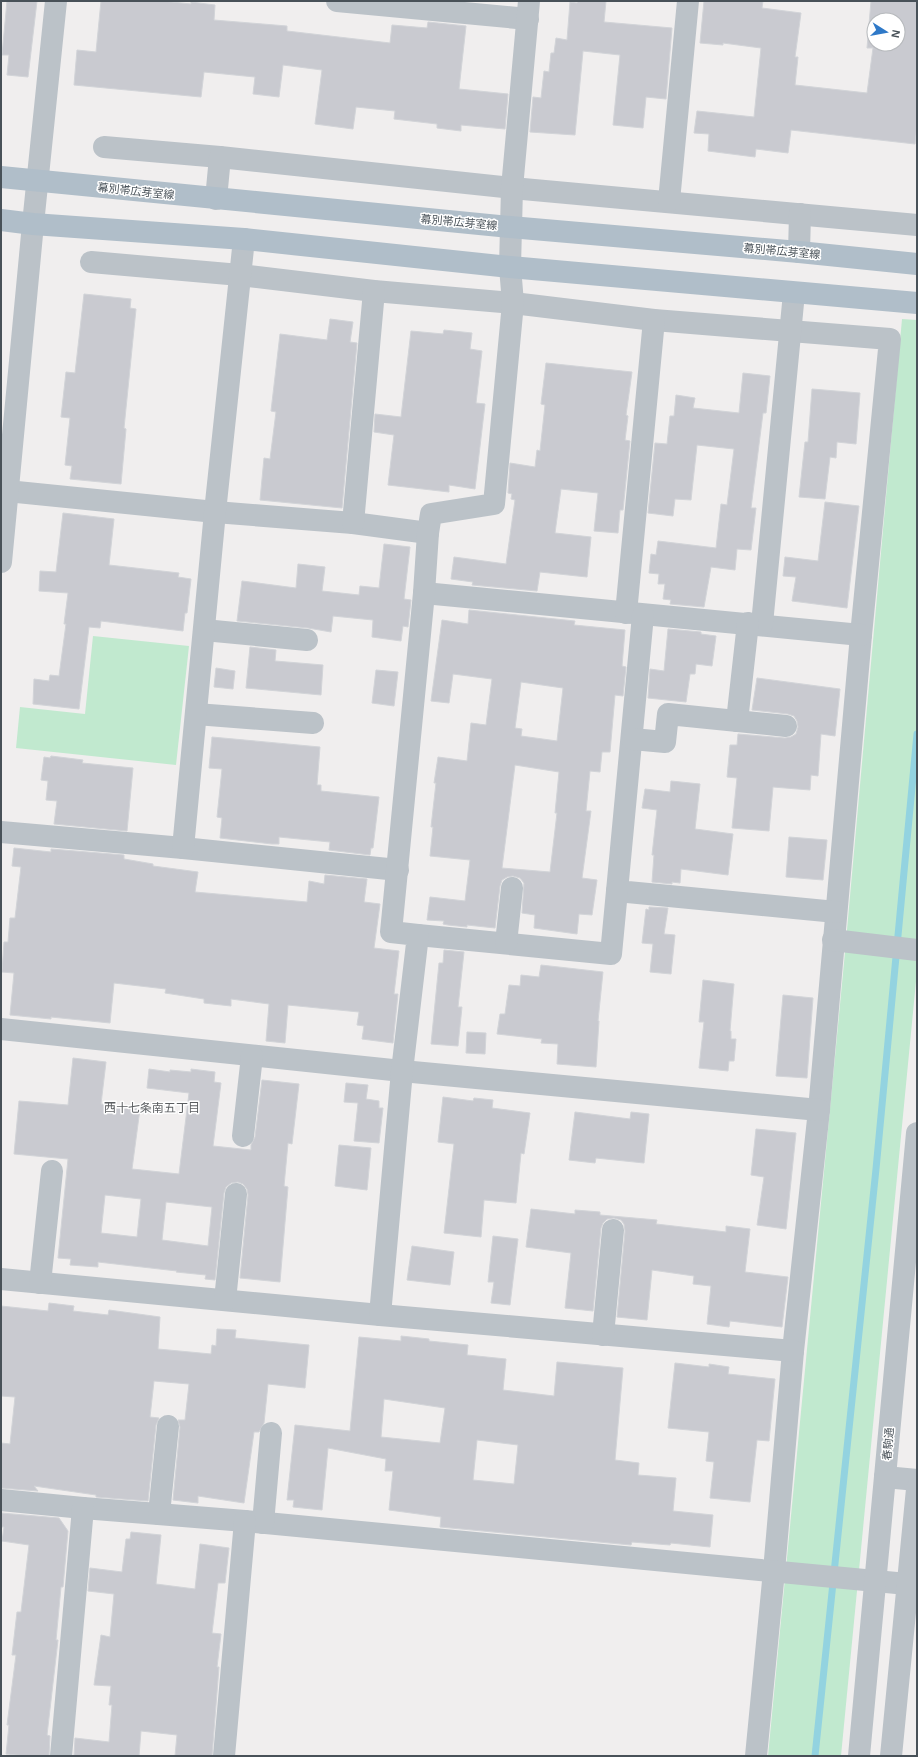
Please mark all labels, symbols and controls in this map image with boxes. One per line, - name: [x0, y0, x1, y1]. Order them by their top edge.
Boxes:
- north arrow: [866, 12, 906, 52]
- text: N: [889, 29, 902, 39]
- street label: 幕別帯広芽室線: [97, 181, 175, 201]
- street label: 幕別帯広芽室線: [420, 213, 498, 231]
- street label: 幕別帯広芽室線: [743, 242, 821, 260]
- district label: 西十七条南五丁目: [104, 1101, 200, 1115]
- street label: 春駒通: [881, 1427, 895, 1461]

